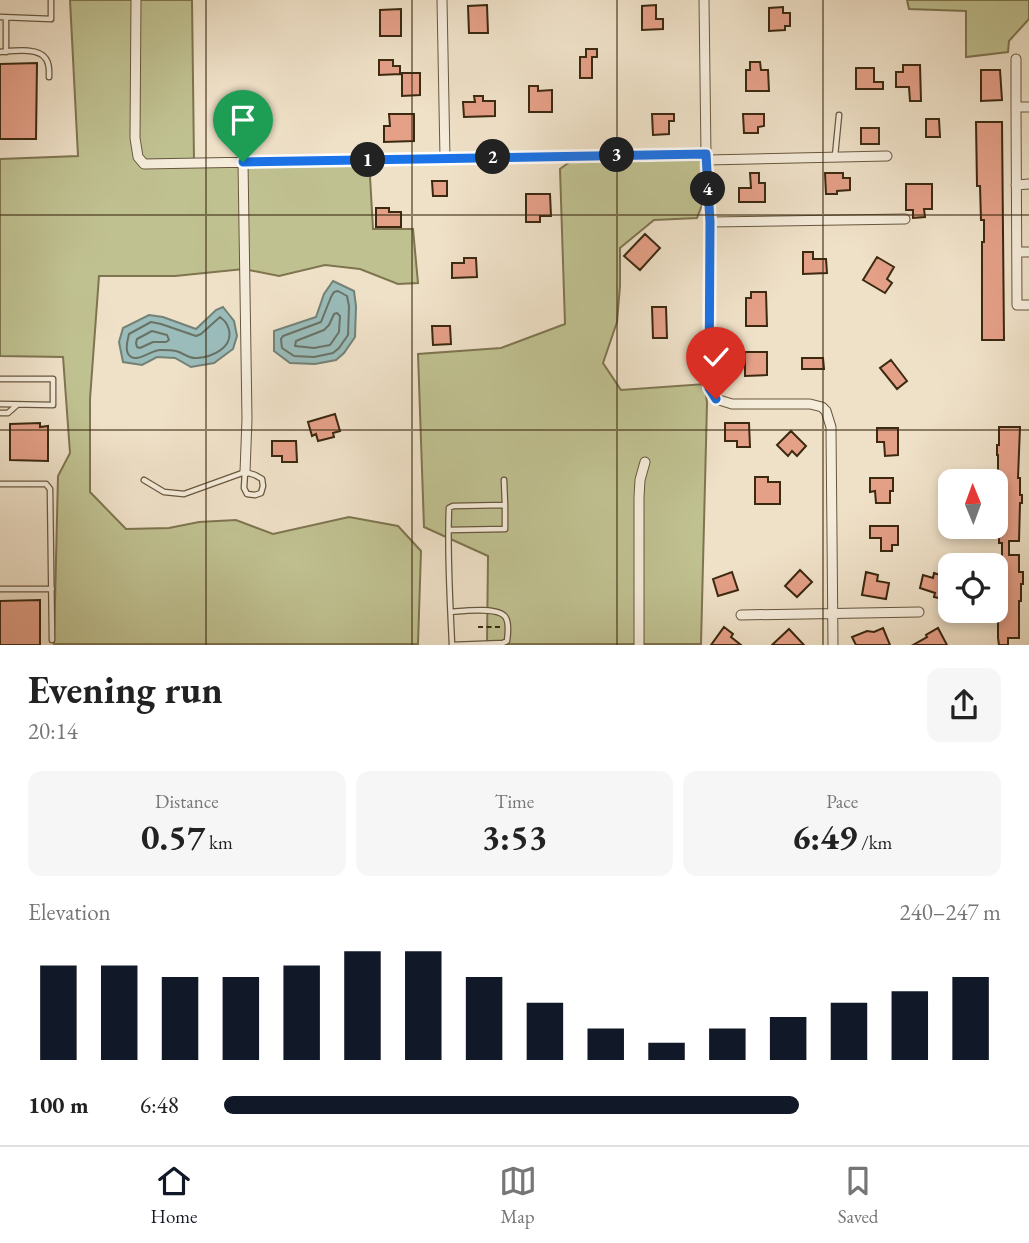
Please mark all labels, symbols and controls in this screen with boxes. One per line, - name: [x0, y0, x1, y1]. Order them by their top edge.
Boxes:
- pin: [213, 90, 273, 162]
- icon: arrive: [224, 101, 262, 139]
- pin: 3: [600, 138, 634, 172]
- pin: 2: [476, 140, 510, 174]
- pin: 1: [350, 142, 386, 178]
- text: 3: [611, 142, 622, 167]
- text: 2: [487, 144, 498, 169]
- text: 1: [362, 147, 373, 172]
- pin: 4: [690, 172, 726, 206]
- text: 4: [702, 176, 713, 201]
- pin: [686, 327, 746, 399]
- icon: check: [697, 338, 735, 376]
- north arrow: [938, 469, 1008, 539]
- map controls: [938, 469, 1008, 623]
- button: locate: [938, 553, 1008, 623]
- text: Evening run: [28, 665, 223, 714]
- button: share: [927, 668, 1001, 742]
- text: 20:14: [28, 716, 78, 746]
- text: Distance: [155, 789, 219, 814]
- text: Time: [495, 789, 534, 814]
- text: Pace: [826, 789, 858, 814]
- text: 0.57: [141, 814, 205, 859]
- text: 3:53: [482, 814, 547, 859]
- text: 6:49: [792, 814, 857, 859]
- text: km: [205, 830, 233, 855]
- text: /km: [857, 830, 892, 855]
- text: Elevation: [28, 897, 111, 927]
- text: 240–247 m: [900, 897, 1001, 927]
- text: 100 m: [28, 1090, 89, 1120]
- text: 6:48: [140, 1090, 179, 1120]
- tab: Home: [151, 1162, 198, 1229]
- tab: Map: [499, 1162, 537, 1229]
- tab: Saved: [838, 1162, 878, 1229]

